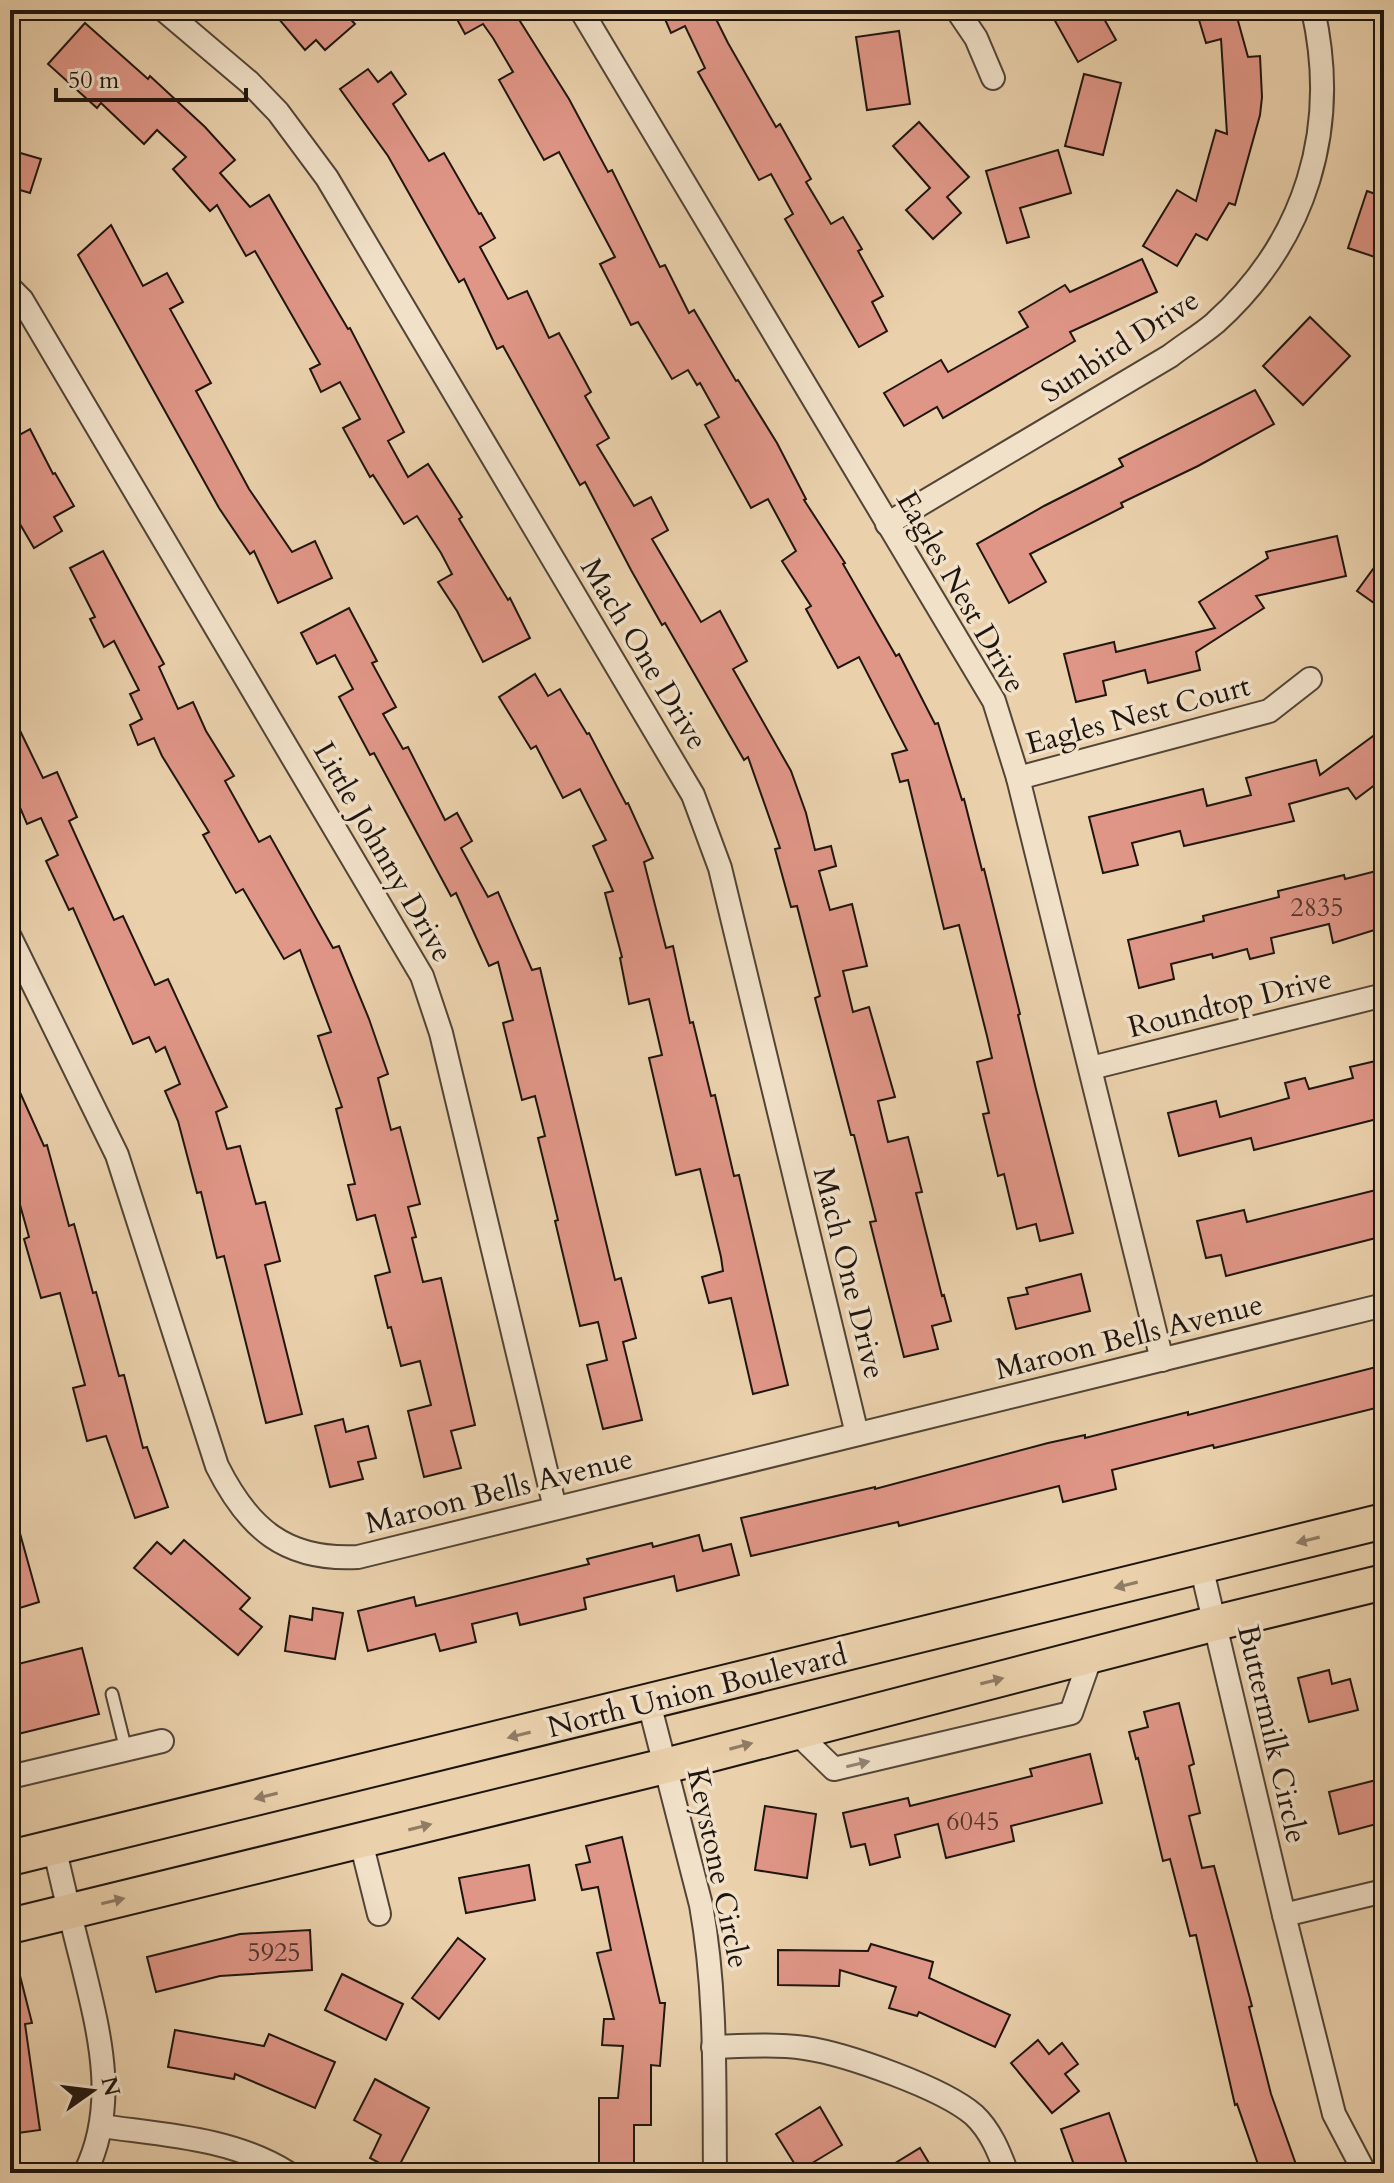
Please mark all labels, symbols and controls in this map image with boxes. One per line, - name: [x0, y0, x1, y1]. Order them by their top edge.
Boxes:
- scale bar: [56, 52, 246, 102]
- text: 50 m: [68, 64, 120, 97]
- street label: Sunbird Drive: [1033, 280, 1207, 412]
- street label: Eagles Nest Drive: [887, 483, 1035, 701]
- street label: Mach One Drive: [571, 551, 717, 757]
- street label: Eagles Nest Court: [1021, 665, 1255, 765]
- street label: Little Johnny Drive: [303, 734, 463, 970]
- house number: 2835: [1290, 890, 1344, 925]
- street label: Roundtop Drive: [1124, 958, 1336, 1048]
- street label: Mach One Drive: [803, 1163, 895, 1383]
- street label: Maroon Bells Avenue: [991, 1284, 1267, 1390]
- street label: Maroon Bells Avenue: [361, 1438, 637, 1544]
- one-way arrow: [1296, 1534, 1321, 1546]
- one-way arrow: [1113, 1579, 1138, 1592]
- street label: Buttermilk Circle: [1227, 1621, 1317, 1847]
- street label: North Union Boulevard: [543, 1634, 851, 1748]
- one-way arrow: [980, 1675, 1005, 1687]
- one-way arrow: [506, 1729, 531, 1742]
- one-way arrow: [728, 1740, 753, 1752]
- one-way arrow: [846, 1757, 871, 1769]
- street label: Keystone Circle: [677, 1764, 759, 1972]
- one-way arrow: [253, 1790, 278, 1803]
- house number: 6045: [946, 1804, 1000, 1839]
- one-way arrow: [408, 1820, 433, 1832]
- one-way arrow: [101, 1894, 126, 1907]
- house number: 5925: [247, 1935, 301, 1970]
- north arrow: [52, 2051, 132, 2131]
- text: N: [94, 2074, 127, 2099]

